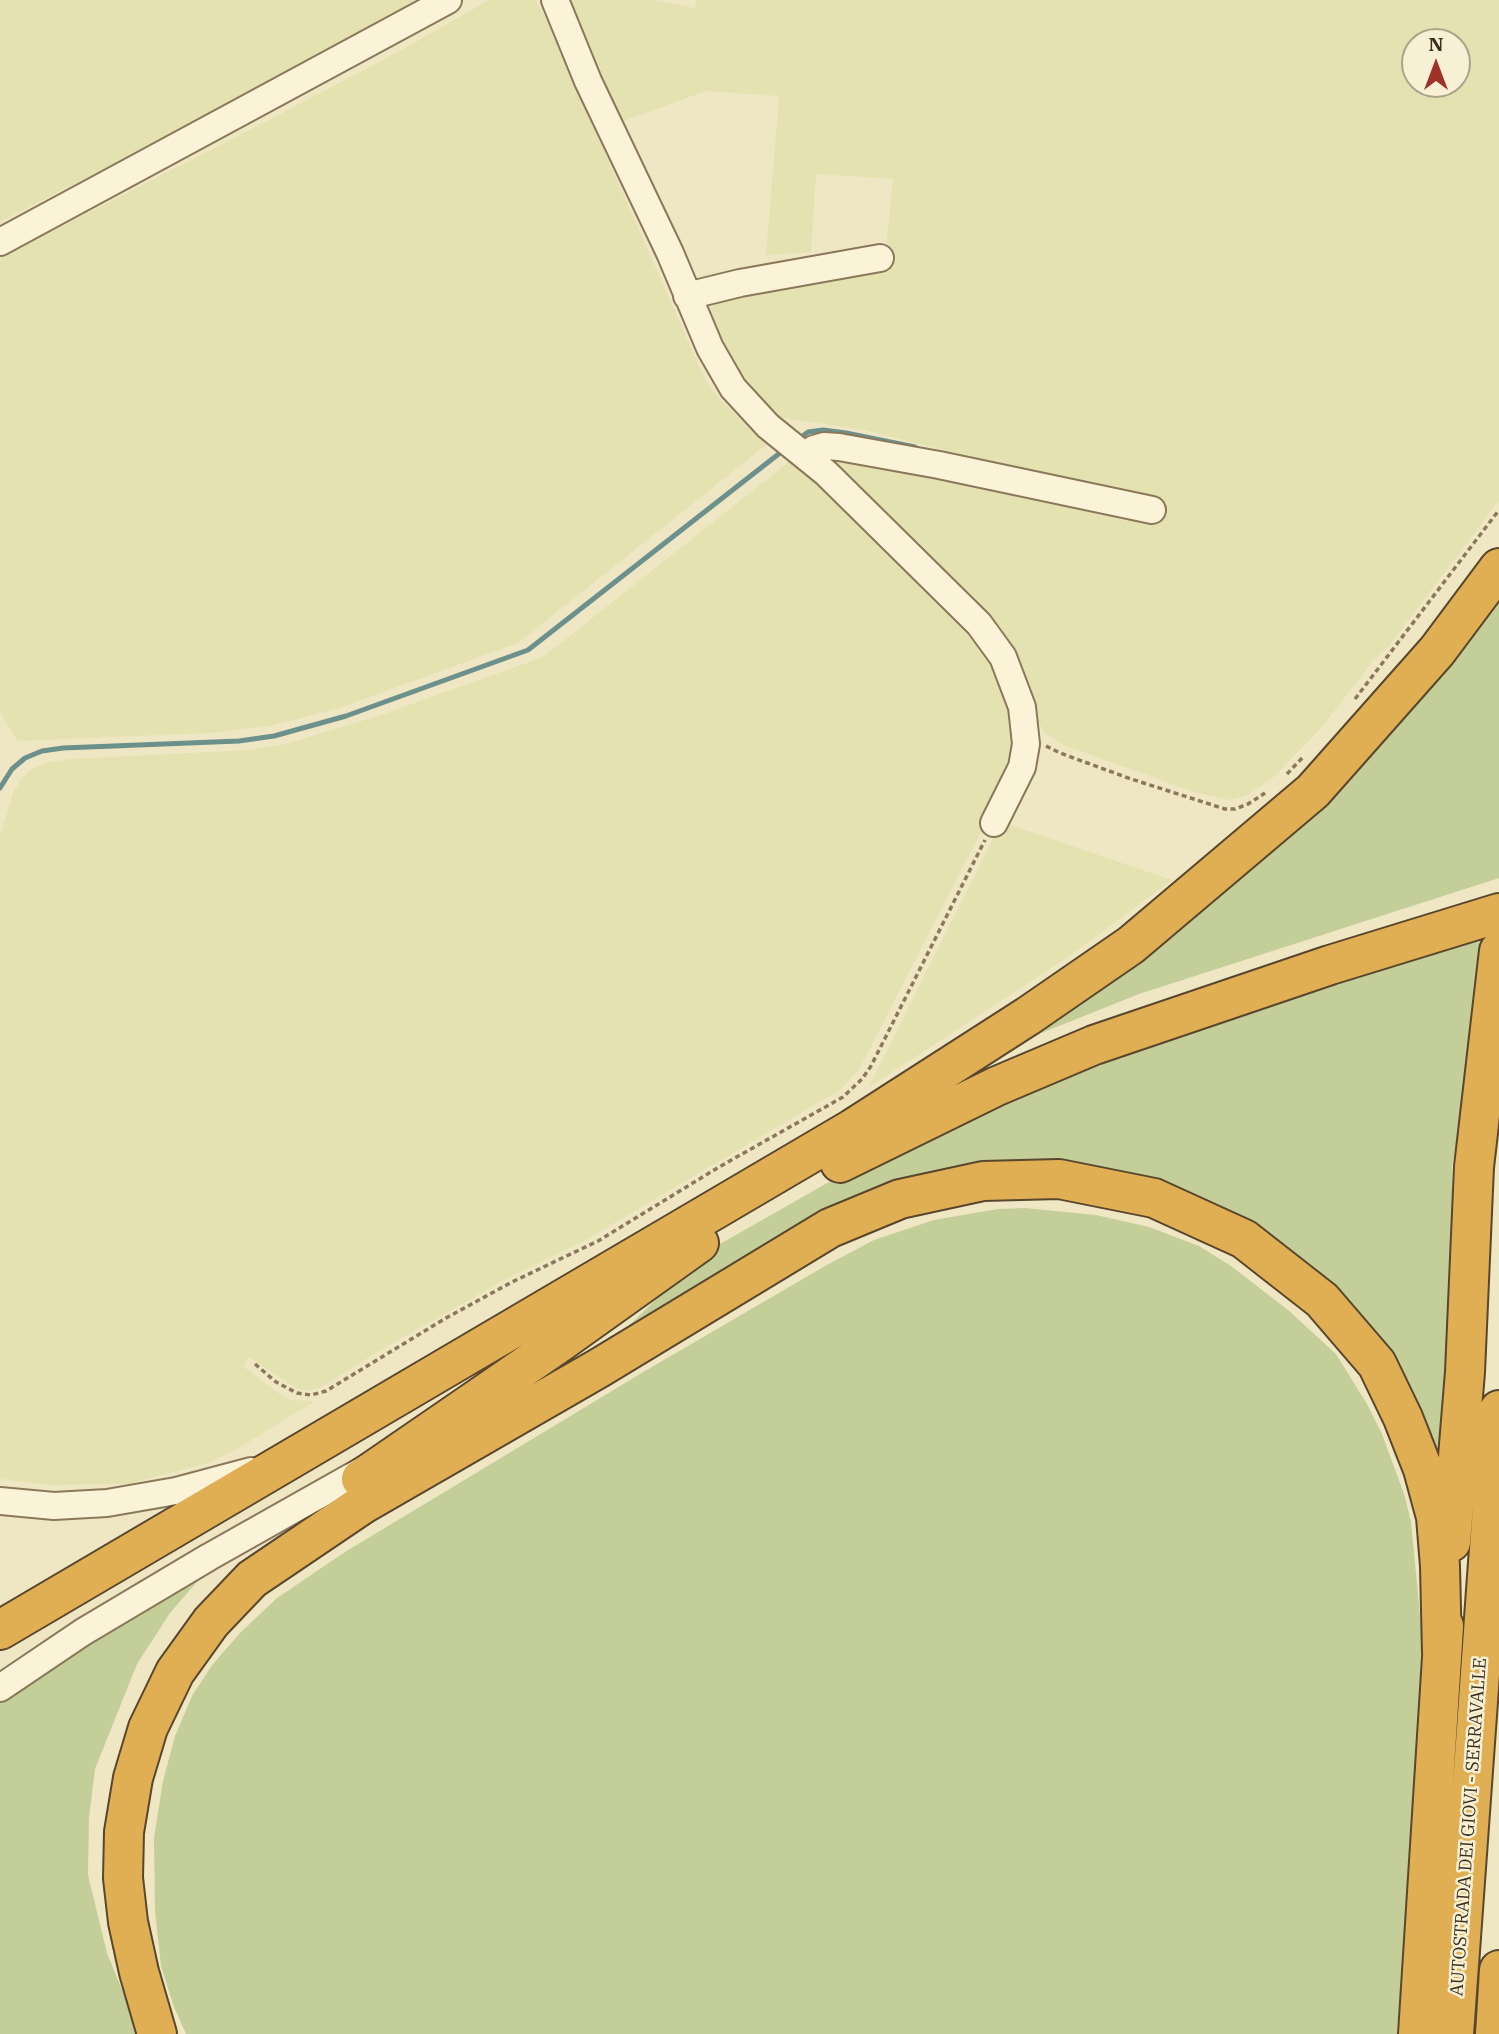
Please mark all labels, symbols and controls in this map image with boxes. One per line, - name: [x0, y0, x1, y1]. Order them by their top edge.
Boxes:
- north arrow: [1401, 28, 1471, 98]
- text: N: [1428, 32, 1444, 56]
- street label: AUTOSTRADA DEI GIOVI - SERRAVALLE: [1446, 1657, 1492, 1997]

